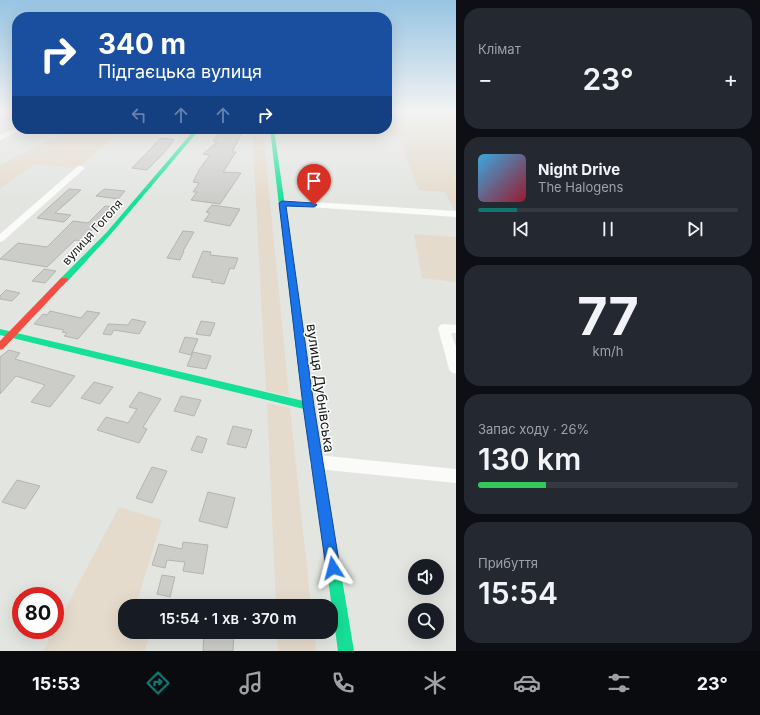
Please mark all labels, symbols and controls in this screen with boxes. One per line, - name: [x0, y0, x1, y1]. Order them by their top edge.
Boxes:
- text: 340 m: [98, 27, 186, 61]
- icon: right: [32, 28, 84, 80]
- text: Клімат: [478, 41, 521, 57]
- text: Підгаєцька вулиця: [98, 61, 262, 82]
- text: 23°: [582, 61, 634, 97]
- text: −: [478, 66, 493, 92]
- text: +: [723, 66, 738, 92]
- icon: left: [128, 104, 150, 126]
- icon: ahead: [170, 104, 192, 126]
- icon: ahead: [212, 104, 234, 126]
- icon: right: [254, 104, 276, 126]
- text: Night Drive: [538, 160, 620, 179]
- pin: [297, 164, 331, 205]
- icon: arrive: [303, 170, 325, 192]
- text: The Halogens: [538, 179, 623, 195]
- street label: вулиця Гоголя: [59, 196, 125, 268]
- icon: previous: [510, 218, 532, 240]
- icon: pause: [597, 218, 619, 240]
- icon: next: [684, 218, 706, 240]
- text: 77: [577, 285, 639, 348]
- street label: вулиця Дубнівська: [304, 322, 338, 454]
- text: km/h: [593, 343, 623, 359]
- text: Запас ходу · 26%: [478, 421, 589, 437]
- text: 130 km: [478, 441, 581, 477]
- position arrow: [312, 547, 354, 589]
- text: Прибуття: [478, 555, 538, 571]
- map controls: [408, 559, 444, 639]
- button: sound: [408, 559, 444, 595]
- text: 15:54: [478, 575, 558, 611]
- speed limit sign: 80: [12, 587, 64, 639]
- button: search: [408, 603, 444, 639]
- text: 15:54 · 1 хв · 370 m: [159, 609, 297, 628]
- icon: directions: [144, 669, 172, 697]
- icon: music: [237, 669, 265, 697]
- icon: phone: [329, 669, 357, 697]
- icon: climate: [421, 669, 449, 697]
- icon: car: [513, 669, 541, 697]
- icon: filters: [605, 669, 633, 697]
- text: 15:53: [32, 673, 80, 694]
- text: 23°: [697, 673, 728, 694]

